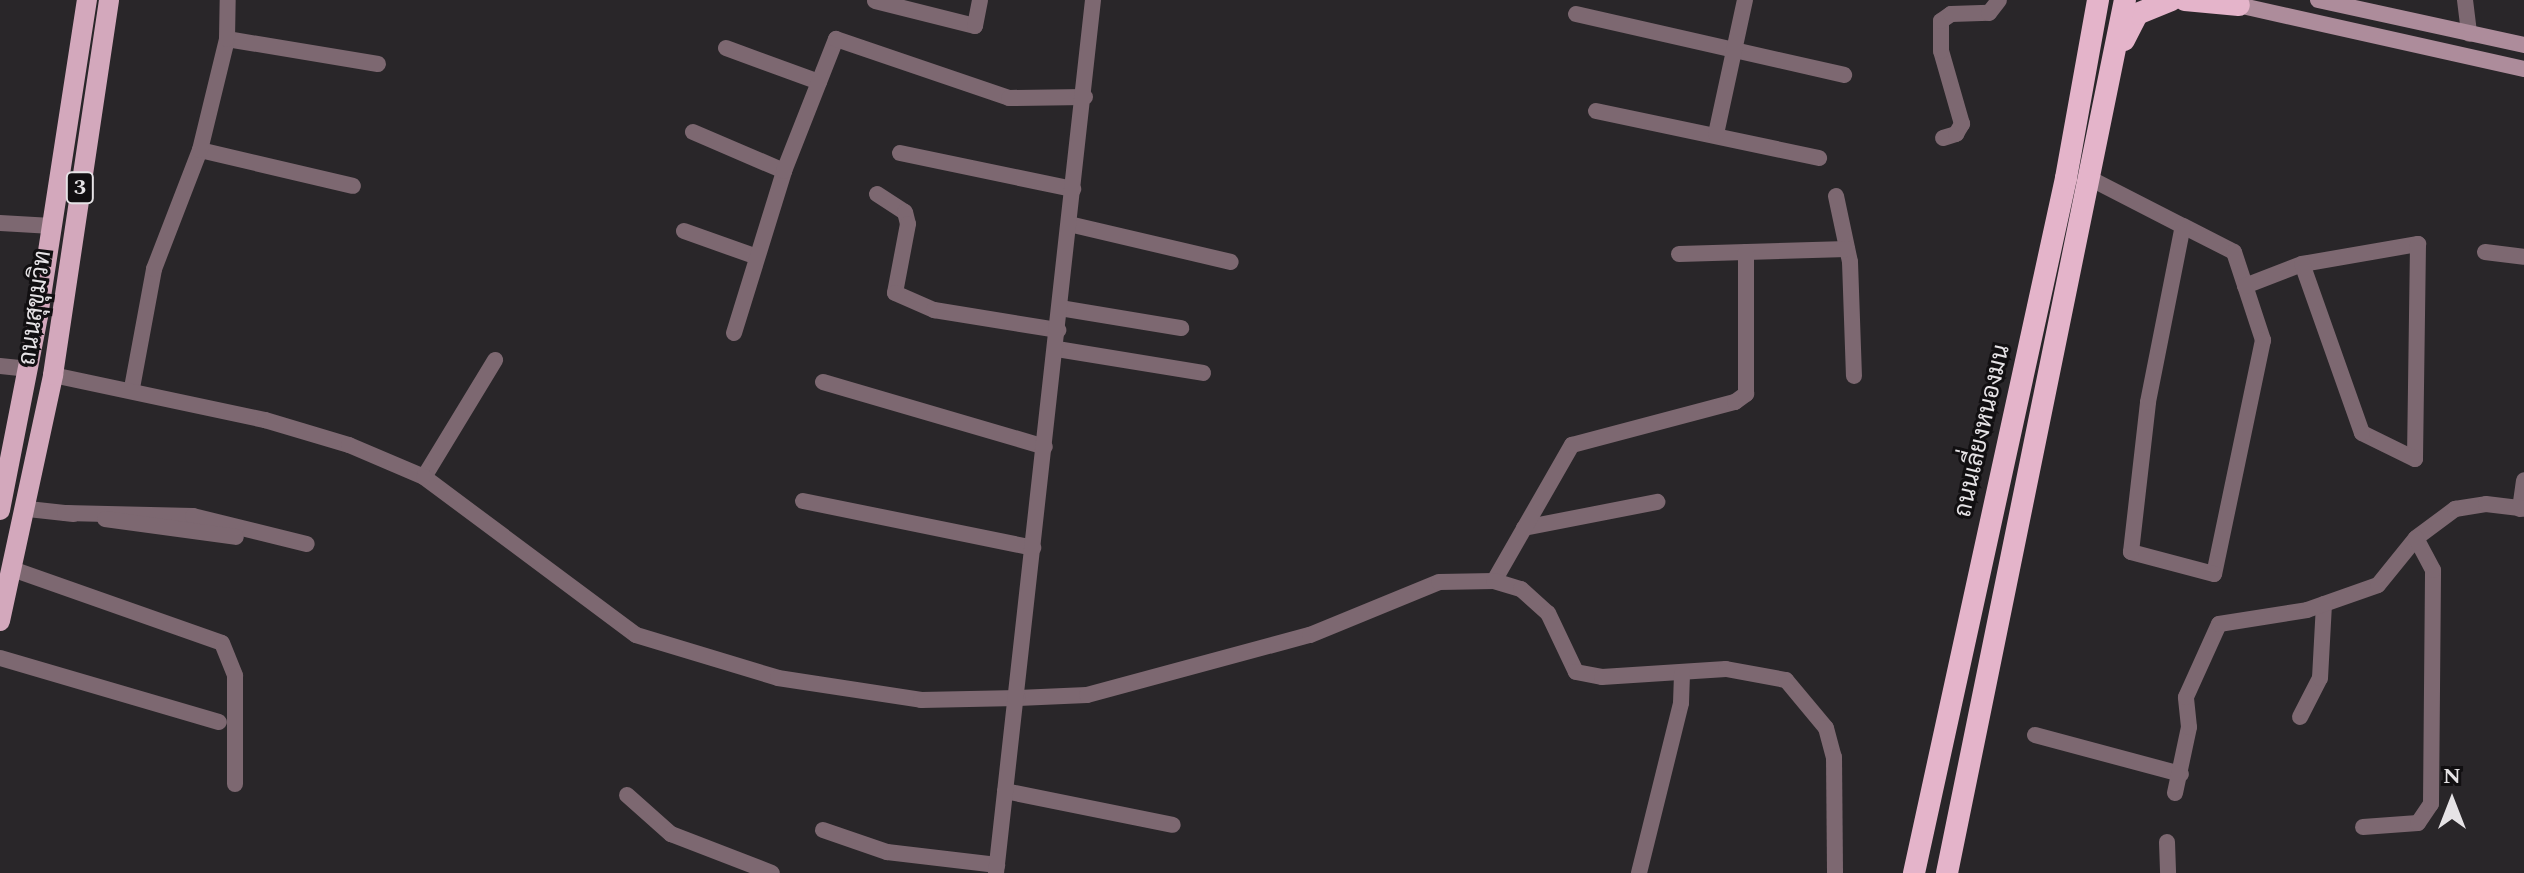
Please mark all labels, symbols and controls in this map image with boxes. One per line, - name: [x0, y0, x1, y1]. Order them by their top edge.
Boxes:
- road number: 3: [64, 170, 96, 206]
- street label: ถนนสุขุมวิท: [14, 249, 58, 367]
- street label: ถนนเลี่ยงหนองมน: [1949, 342, 2017, 520]
- text: N: [2443, 760, 2461, 793]
- north arrow: [2412, 761, 2492, 841]

